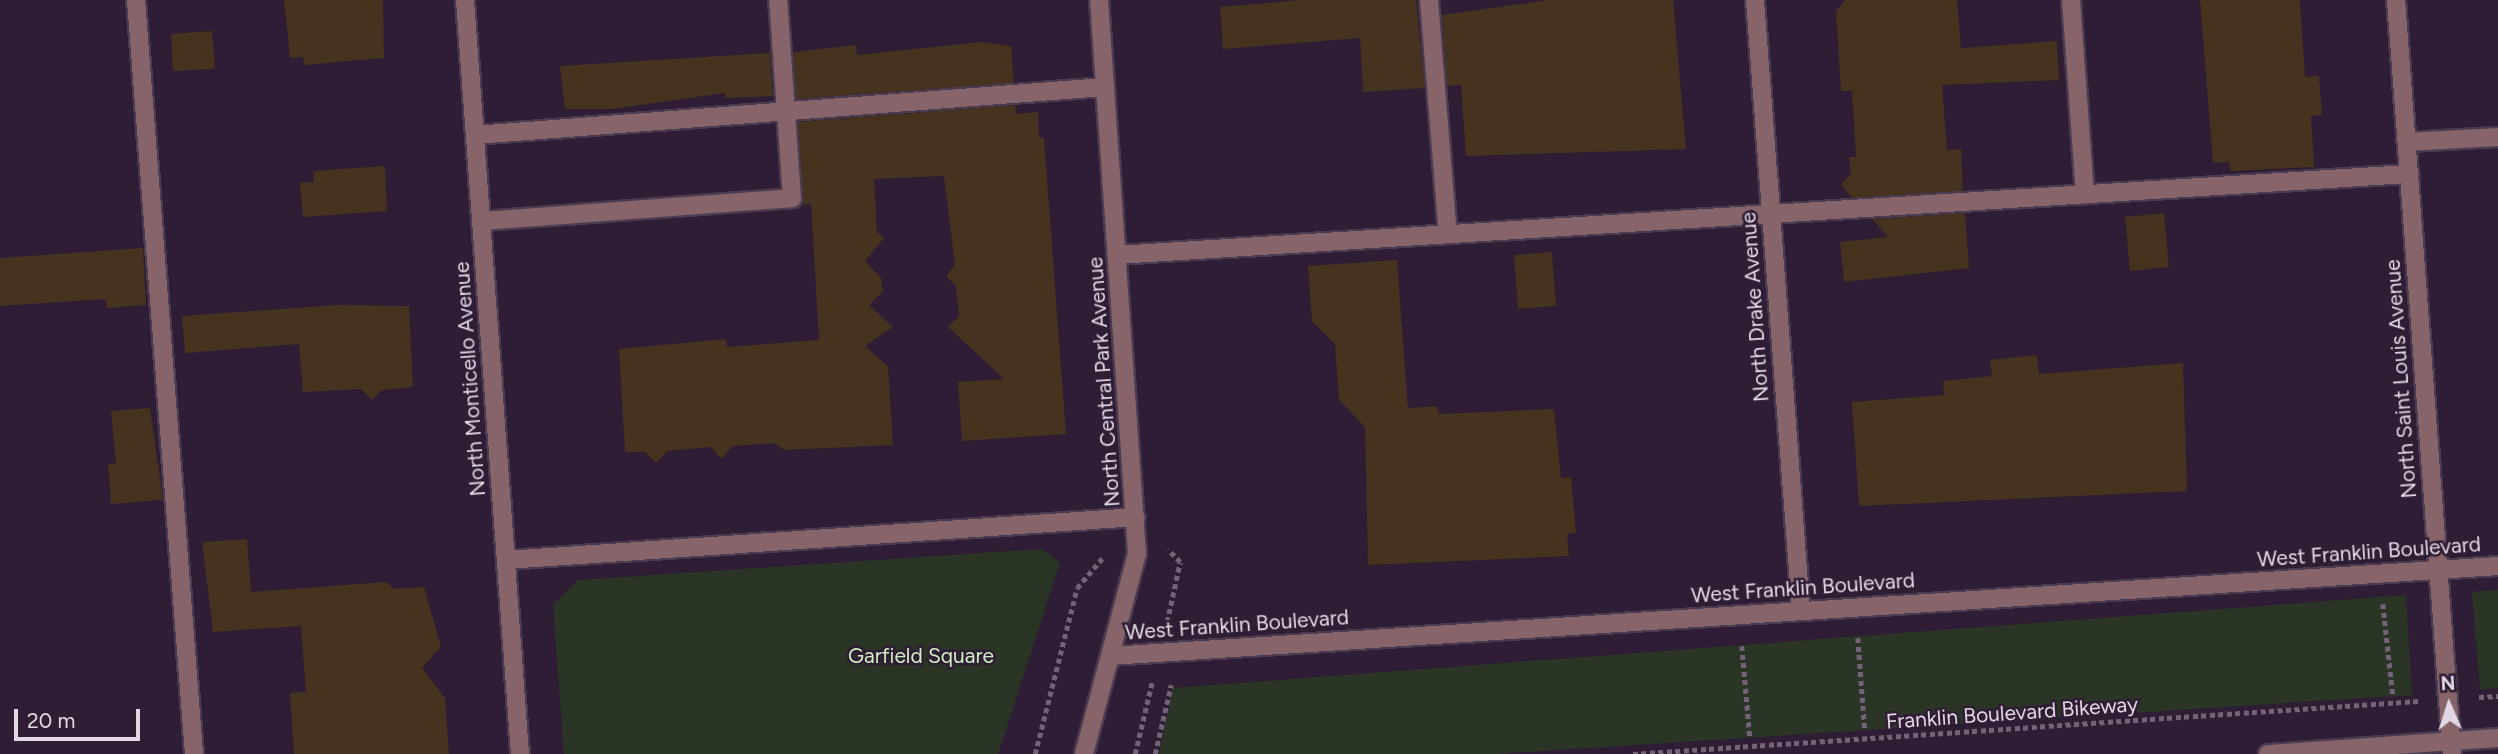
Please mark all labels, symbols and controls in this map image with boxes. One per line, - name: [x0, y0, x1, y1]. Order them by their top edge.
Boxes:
- street label: North Drake Avenue: [1736, 211, 1774, 403]
- street label: North Central Park Avenue: [1083, 256, 1125, 508]
- street label: North Saint Louis Avenue: [2380, 259, 2422, 499]
- street label: North Monticello Avenue: [449, 261, 491, 497]
- street label: West Franklin Boulevard: [2256, 532, 2482, 572]
- street label: West Franklin Boulevard: [1690, 568, 1916, 608]
- street label: West Franklin Boulevard: [1124, 605, 1350, 645]
- park label: Garfield Square: [848, 643, 994, 669]
- north arrow: [2414, 670, 2484, 740]
- text: N: [2440, 672, 2456, 695]
- street label: Franklin Boulevard Bikeway: [1885, 692, 2139, 734]
- scale bar: [18, 694, 144, 738]
- text: 20 m: [27, 708, 75, 733]

